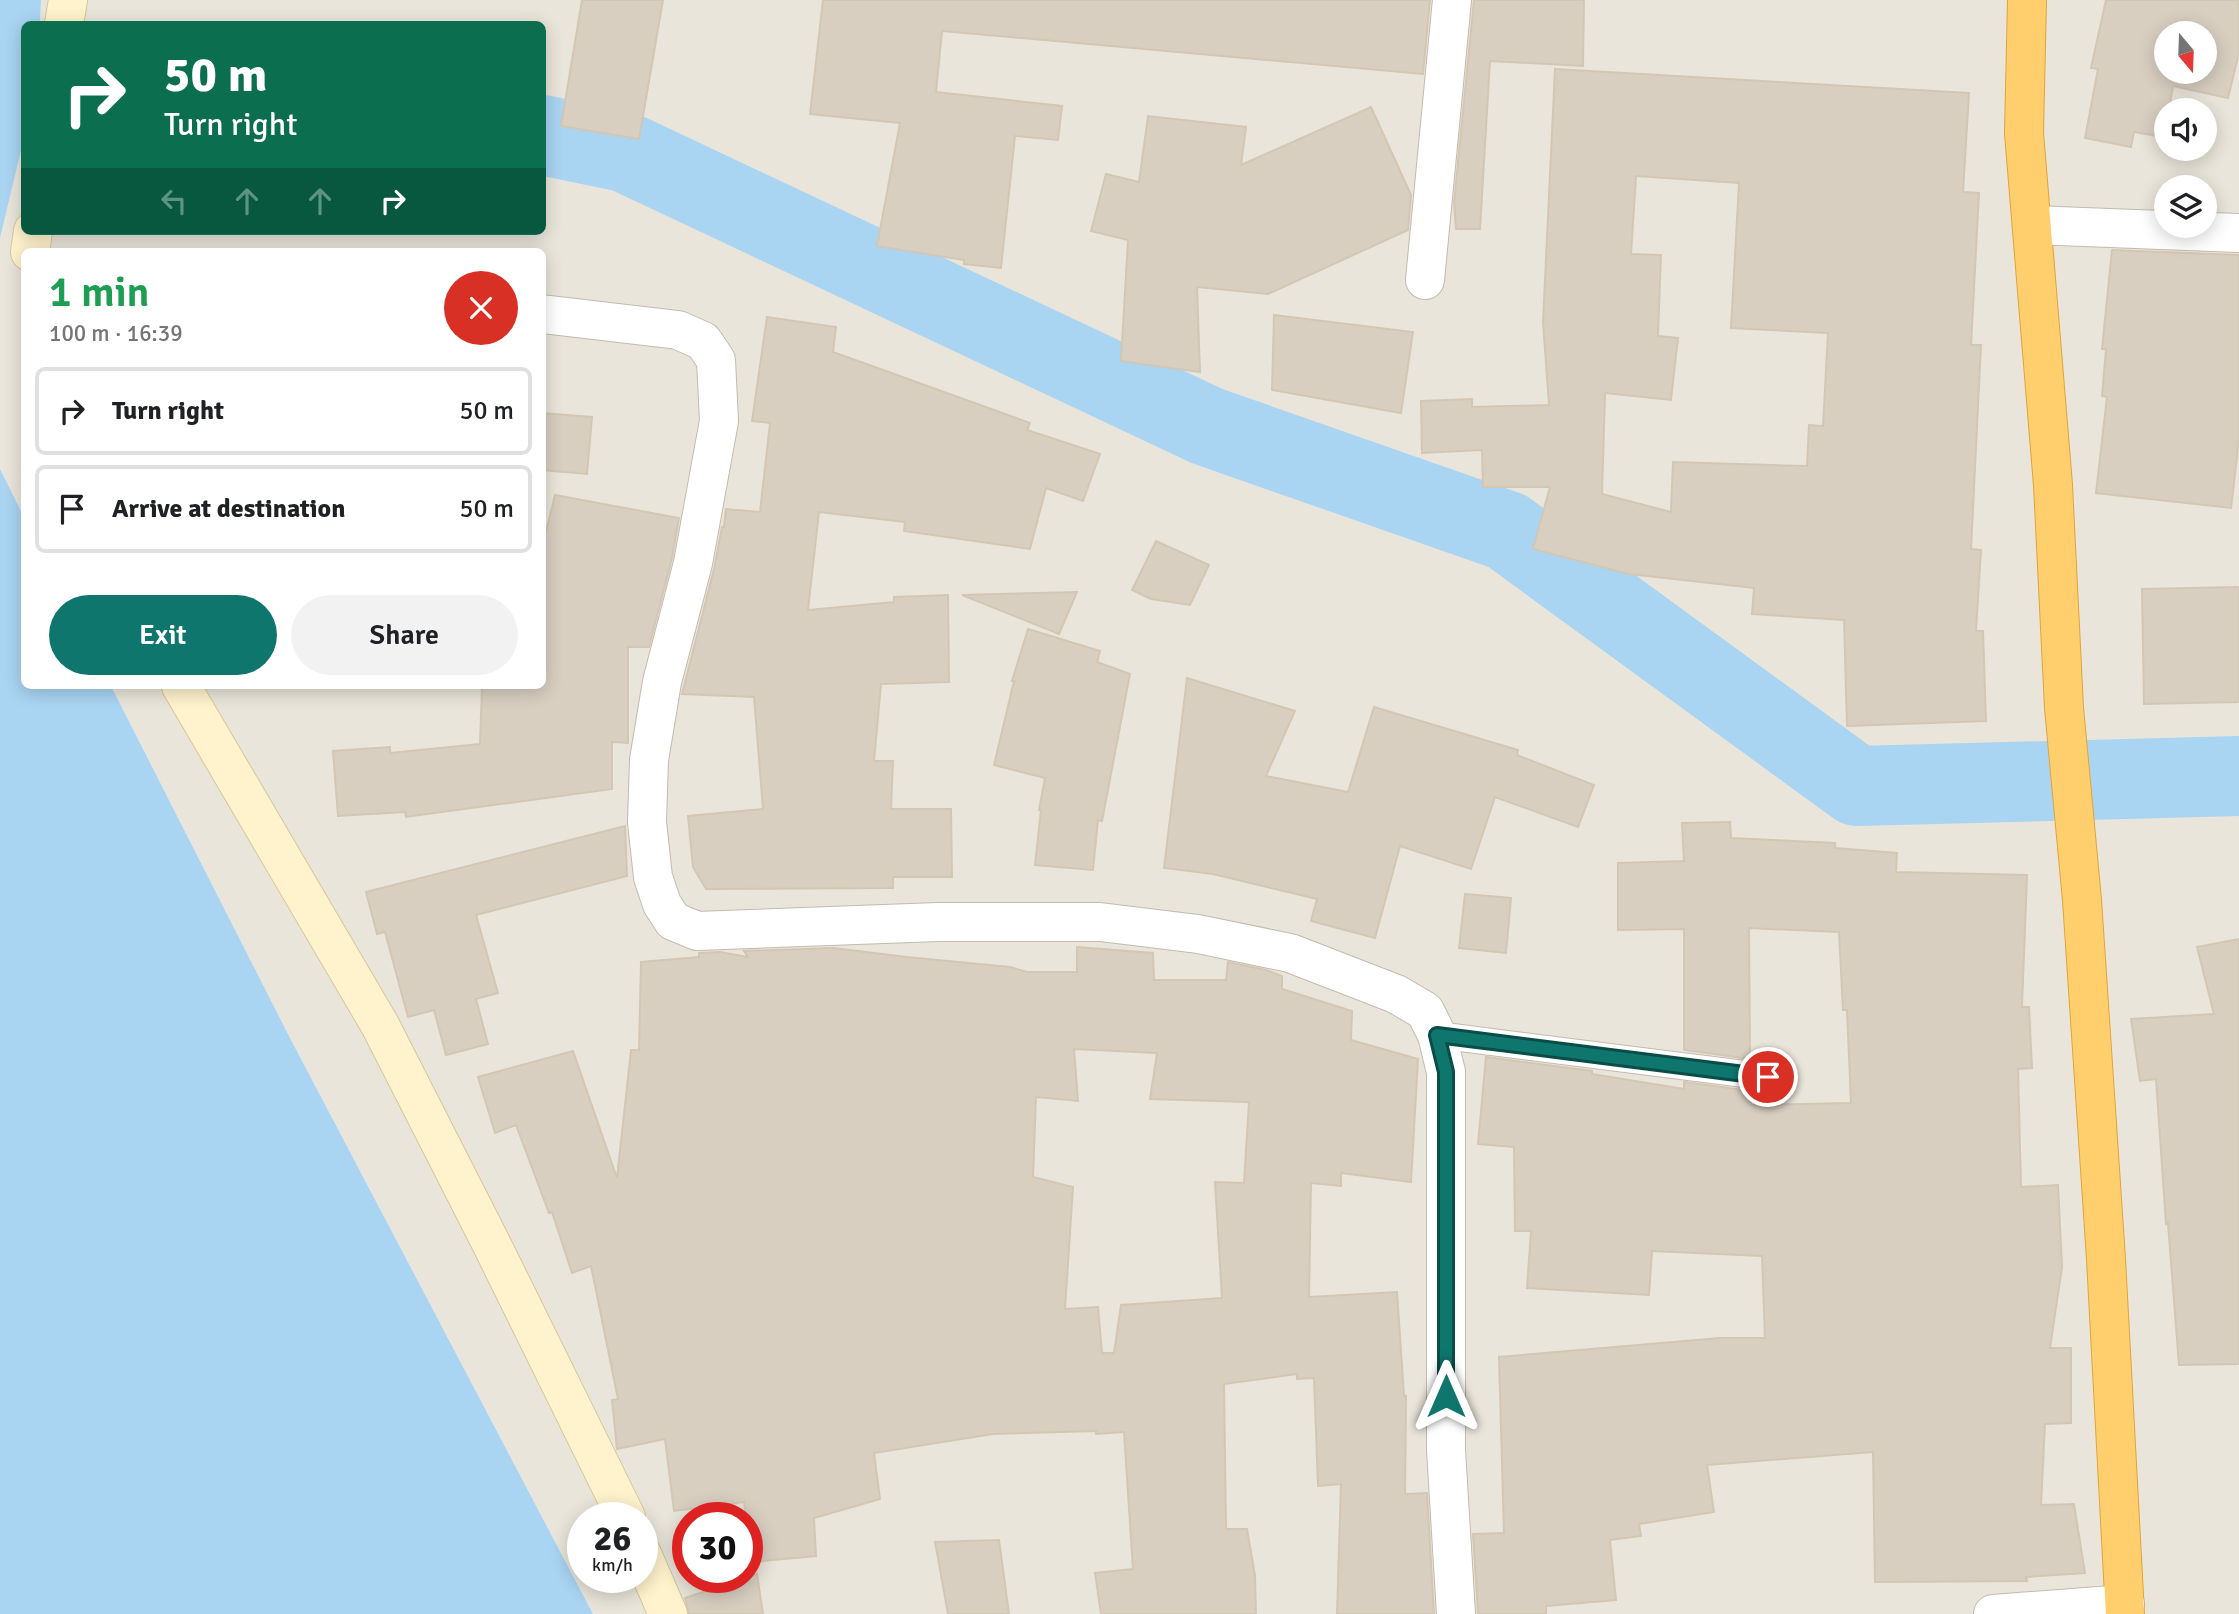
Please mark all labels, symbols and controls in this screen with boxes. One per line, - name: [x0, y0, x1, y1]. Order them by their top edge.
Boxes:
- north arrow: [2154, 21, 2217, 84]
- map controls: [2154, 21, 2217, 238]
- text: 50 m: [164, 45, 267, 105]
- icon: right: [49, 49, 140, 140]
- button: sound: [2154, 98, 2217, 161]
- text: Turn right: [164, 105, 297, 144]
- button: layers: [2154, 175, 2217, 238]
- icon: left: [155, 182, 193, 220]
- icon: ahead: [228, 182, 266, 220]
- icon: ahead: [301, 182, 339, 220]
- icon: right: [374, 182, 412, 220]
- text: 1 min: [49, 267, 150, 318]
- button: close: [444, 271, 518, 345]
- text: 100 m · 16:39: [49, 319, 183, 348]
- icon: right: [53, 392, 91, 430]
- text: Turn right: [112, 395, 224, 427]
- text: 50 m: [459, 395, 514, 427]
- icon: arrive: [53, 490, 91, 528]
- text: Arrive at destination: [112, 493, 345, 525]
- text: 50 m: [459, 493, 514, 525]
- button: Exit: [49, 595, 277, 675]
- button: Share: [291, 595, 518, 675]
- pin: [1738, 1047, 1798, 1107]
- icon: arrive: [1749, 1058, 1787, 1096]
- position arrow: [1409, 1359, 1483, 1433]
- speed limit sign: 30: [672, 1502, 763, 1593]
- text: 26: [594, 1517, 631, 1560]
- text: km/h: [592, 1554, 633, 1576]

